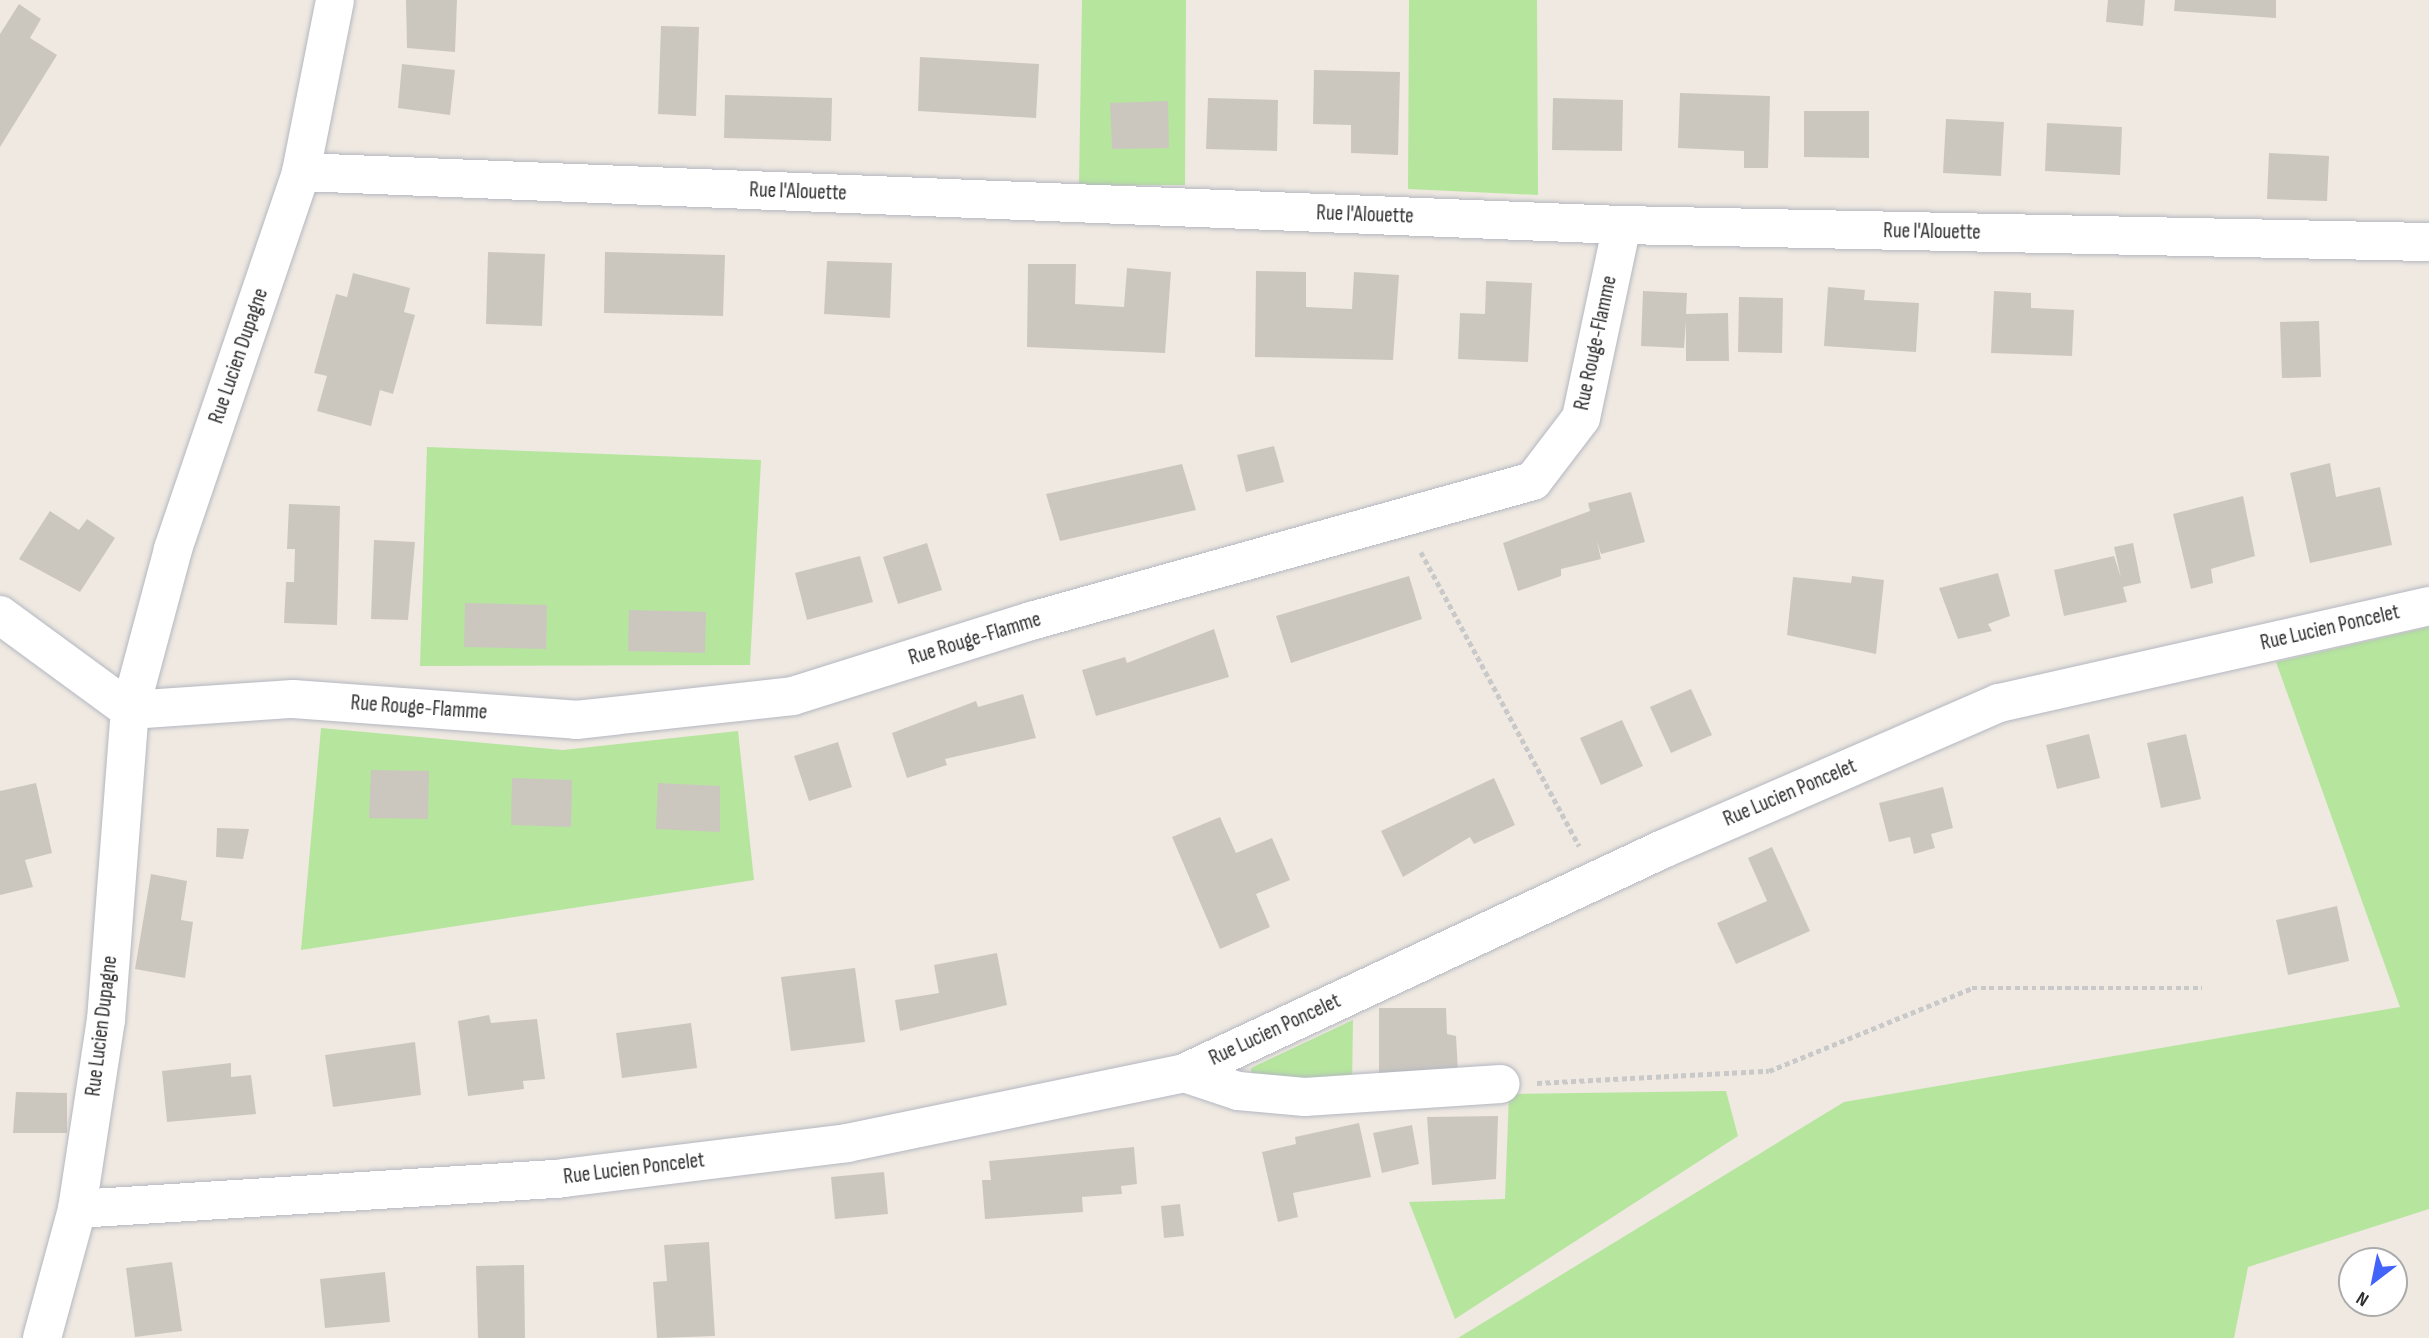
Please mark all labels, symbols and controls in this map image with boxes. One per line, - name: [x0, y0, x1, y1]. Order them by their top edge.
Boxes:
- street label: Rue l'Alouette: [749, 178, 847, 206]
- street label: Rue l'Alouette: [1316, 201, 1414, 229]
- street label: Rue l'Alouette: [1883, 219, 1981, 245]
- street label: Rue Rouge-Flamme: [1569, 273, 1623, 413]
- street label: Rue Lucien Dupagne: [204, 285, 274, 427]
- street label: Rue Lucien Poncelet: [2258, 600, 2402, 656]
- street label: Rue Rouge-Flamme: [906, 607, 1044, 671]
- street label: Rue Rouge-Flamme: [350, 691, 488, 725]
- street label: Rue Lucien Poncelet: [1720, 754, 1860, 832]
- street label: Rue Lucien Dupagne: [81, 954, 123, 1098]
- street label: Rue Lucien Poncelet: [1205, 989, 1345, 1071]
- street label: Rue Lucien Poncelet: [562, 1148, 706, 1190]
- north arrow: [2338, 1247, 2408, 1317]
- text: N: [2352, 1286, 2373, 1311]

